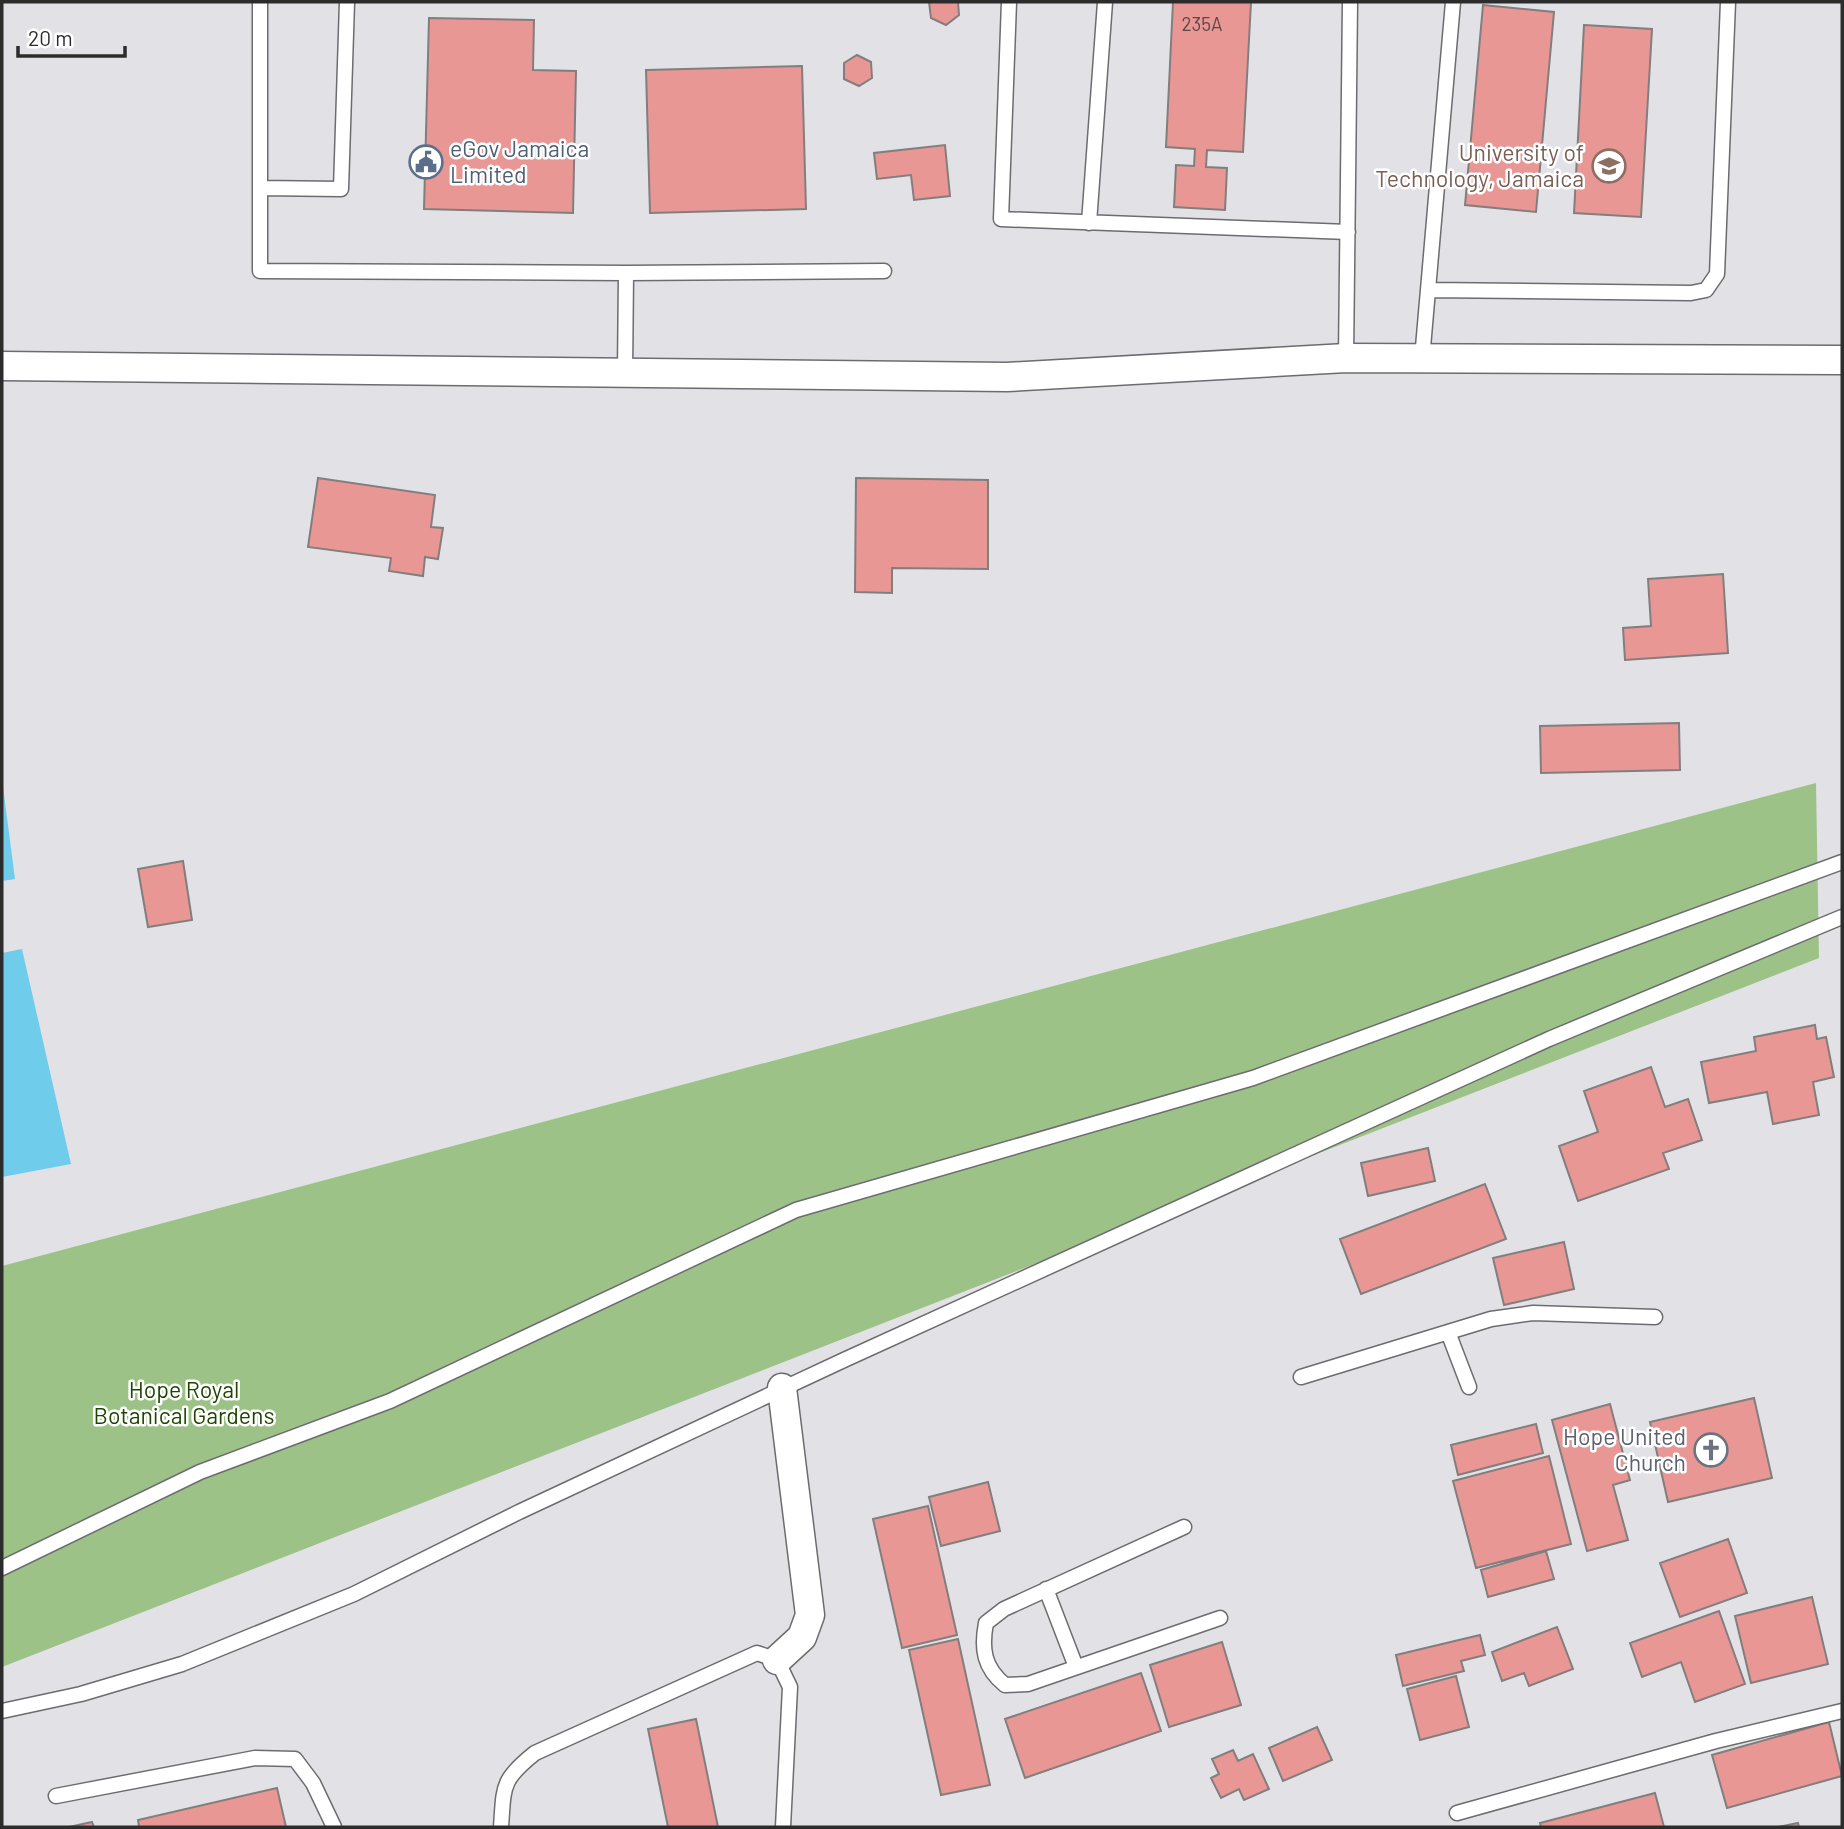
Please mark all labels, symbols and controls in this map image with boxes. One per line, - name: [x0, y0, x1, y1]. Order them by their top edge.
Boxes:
- house number: 235A: [1181, 12, 1223, 35]
- scale bar: [18, 14, 124, 58]
- text: 20 m: [28, 25, 73, 50]
- place label: eGov Jamaica Limited: [450, 134, 589, 188]
- place label: University of Technology, Jamaica: [1375, 138, 1584, 192]
- public building icon: eGov Jamaica Limited: [407, 143, 445, 181]
- school or university icon: University of Technology, Jamaica: [1590, 147, 1628, 185]
- park label: Hope Royal Botanical Gardens: [93, 1375, 275, 1429]
- place label: Hope United Church: [1563, 1422, 1686, 1476]
- church icon: Hope United Church: [1692, 1431, 1730, 1469]

